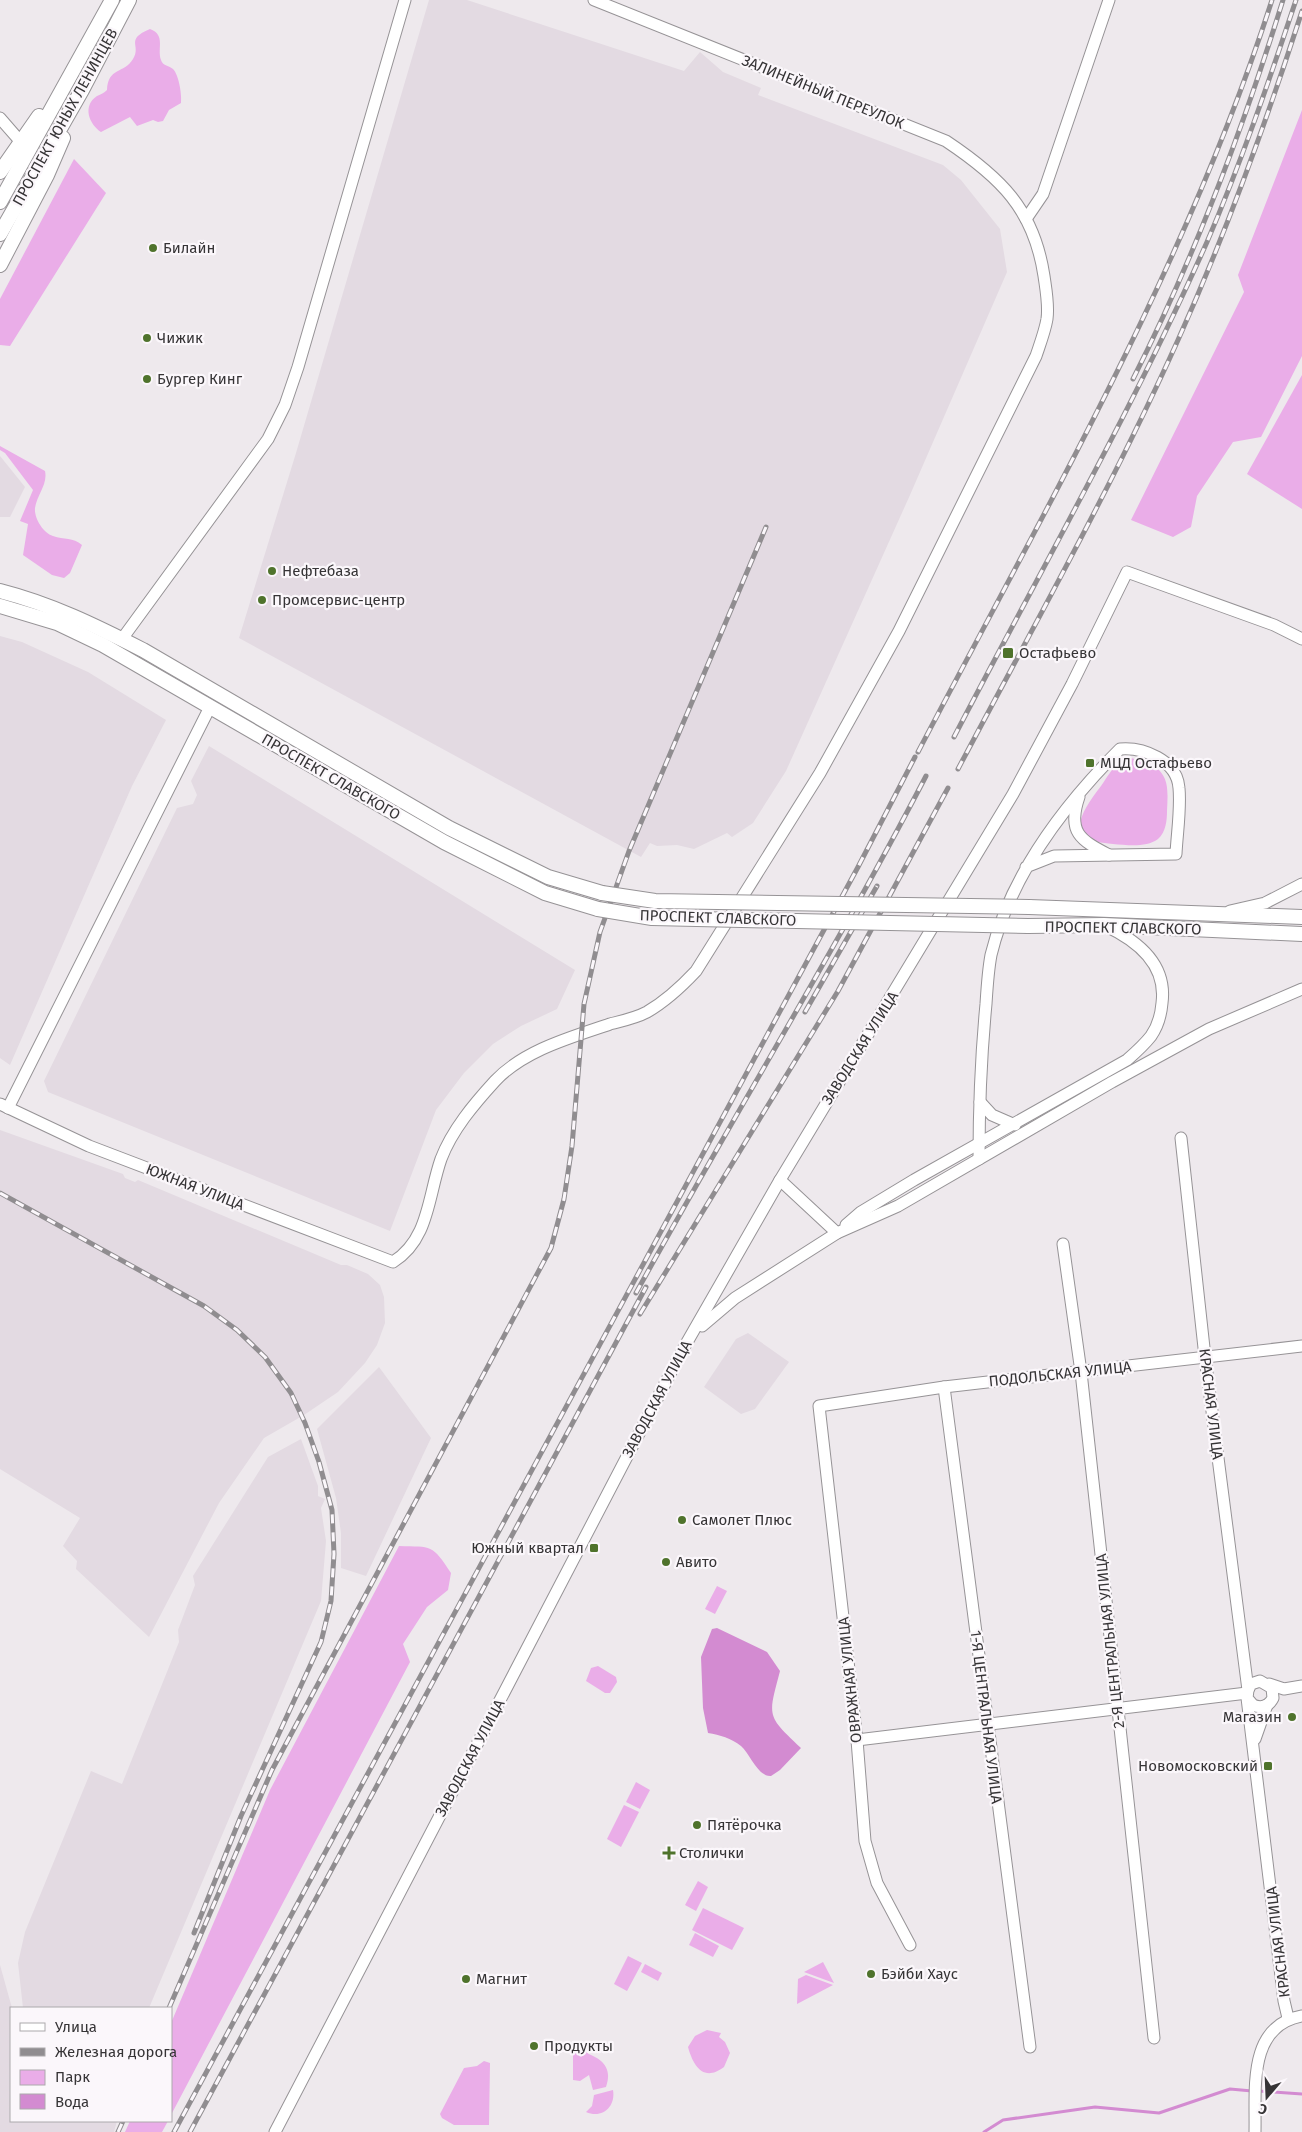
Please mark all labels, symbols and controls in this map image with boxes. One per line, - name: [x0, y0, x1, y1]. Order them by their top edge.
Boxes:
- street label: ПРОСПЕКТ ЮНЫХ ЛЕНИНЦЕВ: [9, 25, 121, 209]
- street label: ЗАЛИНЕЙНЫЙ ПЕРЕУЛОК: [739, 51, 907, 133]
- place label: Билайн: [163, 239, 215, 257]
- marker: Билайн: [147, 242, 159, 254]
- place label: Чижик: [157, 329, 203, 347]
- marker: Чижик: [141, 332, 153, 344]
- place label: Бургер Кинг: [157, 370, 243, 388]
- marker: Бургер Кинг: [141, 373, 153, 385]
- place label: Нефтебаза: [282, 562, 359, 580]
- marker: Нефтебаза: [266, 565, 278, 577]
- place label: Промсервис-центр: [272, 591, 405, 609]
- marker: Промсервис-центр: [256, 594, 268, 606]
- place label: Остафьево: [1019, 644, 1096, 662]
- marker: Остафьево: [1001, 646, 1015, 660]
- street label: ПРОСПЕКТ СЛАВСКОГО: [259, 730, 403, 824]
- place label: МЦД Остафьево: [1100, 754, 1212, 772]
- marker: МЦД Остафьево: [1084, 757, 1096, 769]
- street label: ПРОСПЕКТ СЛАВСКОГО: [639, 906, 797, 930]
- street label: ПРОСПЕКТ СЛАВСКОГО: [1044, 918, 1202, 938]
- street label: ЗАВОДСКАЯ УЛИЦА: [818, 988, 902, 1108]
- street label: ЮЖНАЯ УЛИЦА: [143, 1160, 247, 1214]
- street label: ЗАВОДСКАЯ УЛИЦА: [618, 1337, 696, 1461]
- street label: КРАСНАЯ УЛИЦА: [1195, 1347, 1227, 1461]
- street label: ПОДОЛЬСКАЯ УЛИЦА: [988, 1358, 1133, 1390]
- place label: Самолет Плюс: [692, 1511, 792, 1529]
- marker: Самолет Плюс: [676, 1514, 688, 1526]
- place label: Южный квартал: [471, 1539, 584, 1557]
- marker: Южный квартал: [588, 1542, 600, 1554]
- street label: 2-Я ЦЕНТРАЛЬНАЯ УЛИЦА: [1092, 1552, 1128, 1729]
- place label: Авито: [676, 1553, 717, 1571]
- marker: Авито: [660, 1556, 672, 1568]
- street label: ОВРАЖНАЯ УЛИЦА: [834, 1616, 866, 1744]
- street label: 1-Я ЦЕНТРАЛЬНАЯ УЛИЦА: [966, 1629, 1006, 1805]
- street label: ЗАВОДСКАЯ УЛИЦА: [431, 1696, 509, 1820]
- place label: Магазин: [1223, 1708, 1282, 1726]
- marker: Магазин: [1286, 1711, 1298, 1723]
- place label: Новомосковский: [1138, 1757, 1258, 1775]
- marker: Новомосковский: [1262, 1760, 1274, 1772]
- place label: Пятёрочка: [707, 1816, 782, 1834]
- marker: Пятёрочка: [691, 1819, 703, 1831]
- place label: Столички: [679, 1844, 744, 1862]
- marker: Столички: [663, 1847, 675, 1859]
- street label: КРАСНАЯ УЛИЦА: [1262, 1885, 1294, 1999]
- place label: Бэйби Хаус: [881, 1965, 958, 1983]
- marker: Бэйби Хаус: [865, 1968, 877, 1980]
- place label: Магнит: [476, 1970, 527, 1988]
- marker: Магнит: [460, 1973, 472, 1985]
- legend: [10, 2007, 172, 2122]
- text: Улица: [55, 2018, 97, 2036]
- place label: Продукты: [544, 2037, 613, 2055]
- marker: Продукты: [528, 2040, 540, 2052]
- text: Железная дорога: [55, 2043, 177, 2061]
- text: Парк: [55, 2068, 90, 2086]
- north arrow: [1242, 2072, 1292, 2122]
- text: Вода: [55, 2093, 89, 2111]
- text: С: [1256, 2099, 1270, 2118]

